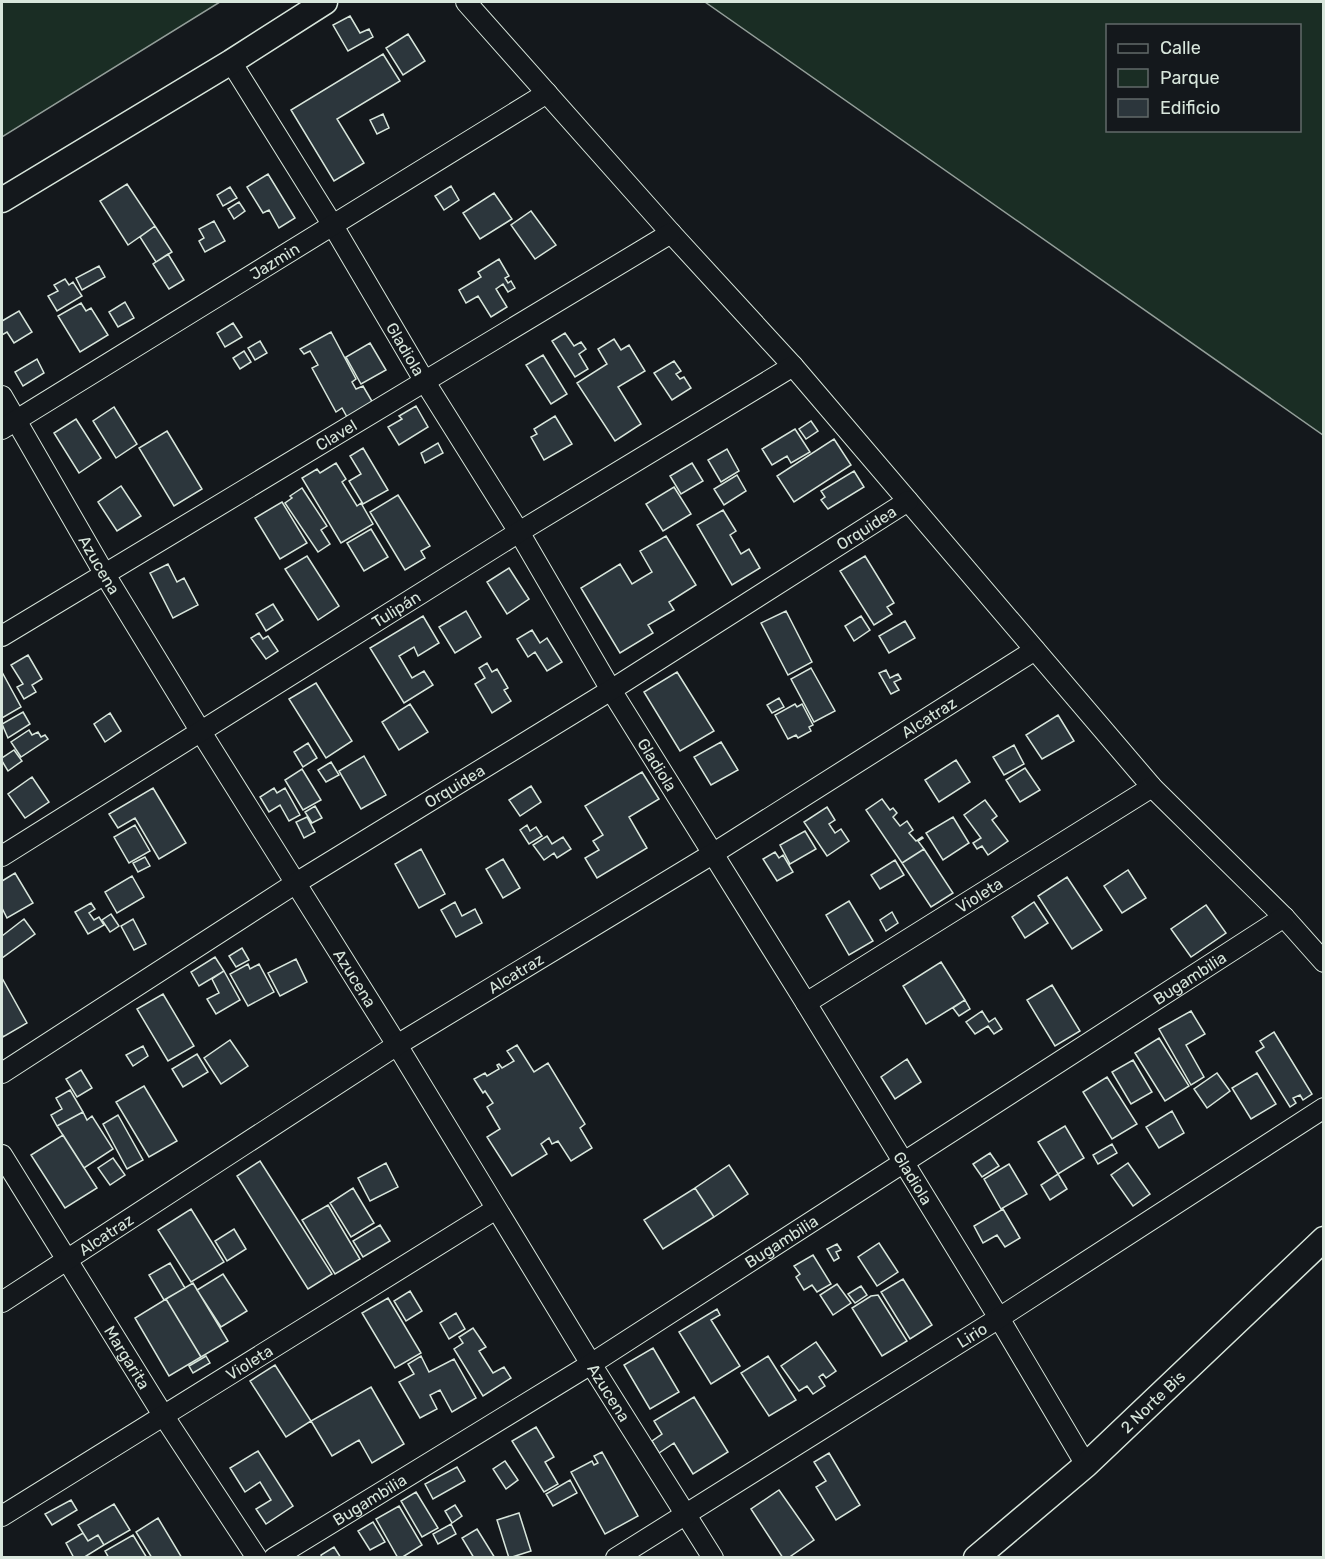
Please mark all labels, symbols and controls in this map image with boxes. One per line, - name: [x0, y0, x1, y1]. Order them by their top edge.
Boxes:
- legend: [1106, 24, 1301, 132]
- text: Calle: [1160, 37, 1201, 59]
- text: Parque: [1160, 67, 1220, 89]
- text: Edificio: [1160, 97, 1220, 119]
- street label: Jazmin: [246, 239, 303, 284]
- street label: Gladiola: [382, 319, 428, 380]
- street label: Clavel: [312, 416, 360, 455]
- street label: Orquidea: [833, 502, 900, 554]
- street label: Azucena: [74, 532, 124, 598]
- street label: Tulipán: [369, 587, 424, 632]
- street label: Alcatraz: [898, 693, 960, 742]
- street label: Gladiola: [633, 735, 681, 795]
- street label: Orquidea: [421, 761, 488, 812]
- street label: Violeta: [952, 874, 1006, 917]
- street label: Azucena: [329, 946, 380, 1011]
- street label: Bugambilia: [1150, 948, 1230, 1009]
- street label: Alcatraz: [485, 950, 547, 998]
- street label: Gladiola: [889, 1148, 936, 1208]
- street label: Alcatraz: [75, 1210, 137, 1260]
- street label: Bugambilia: [741, 1211, 822, 1272]
- street label: Lirio: [954, 1319, 991, 1352]
- street label: Margarita: [100, 1322, 154, 1393]
- street label: Violeta: [223, 1341, 276, 1384]
- street label: Azucena: [583, 1360, 634, 1425]
- street label: 2 Norte Bis: [1117, 1367, 1189, 1437]
- street label: Bugambilia: [329, 1470, 410, 1530]

